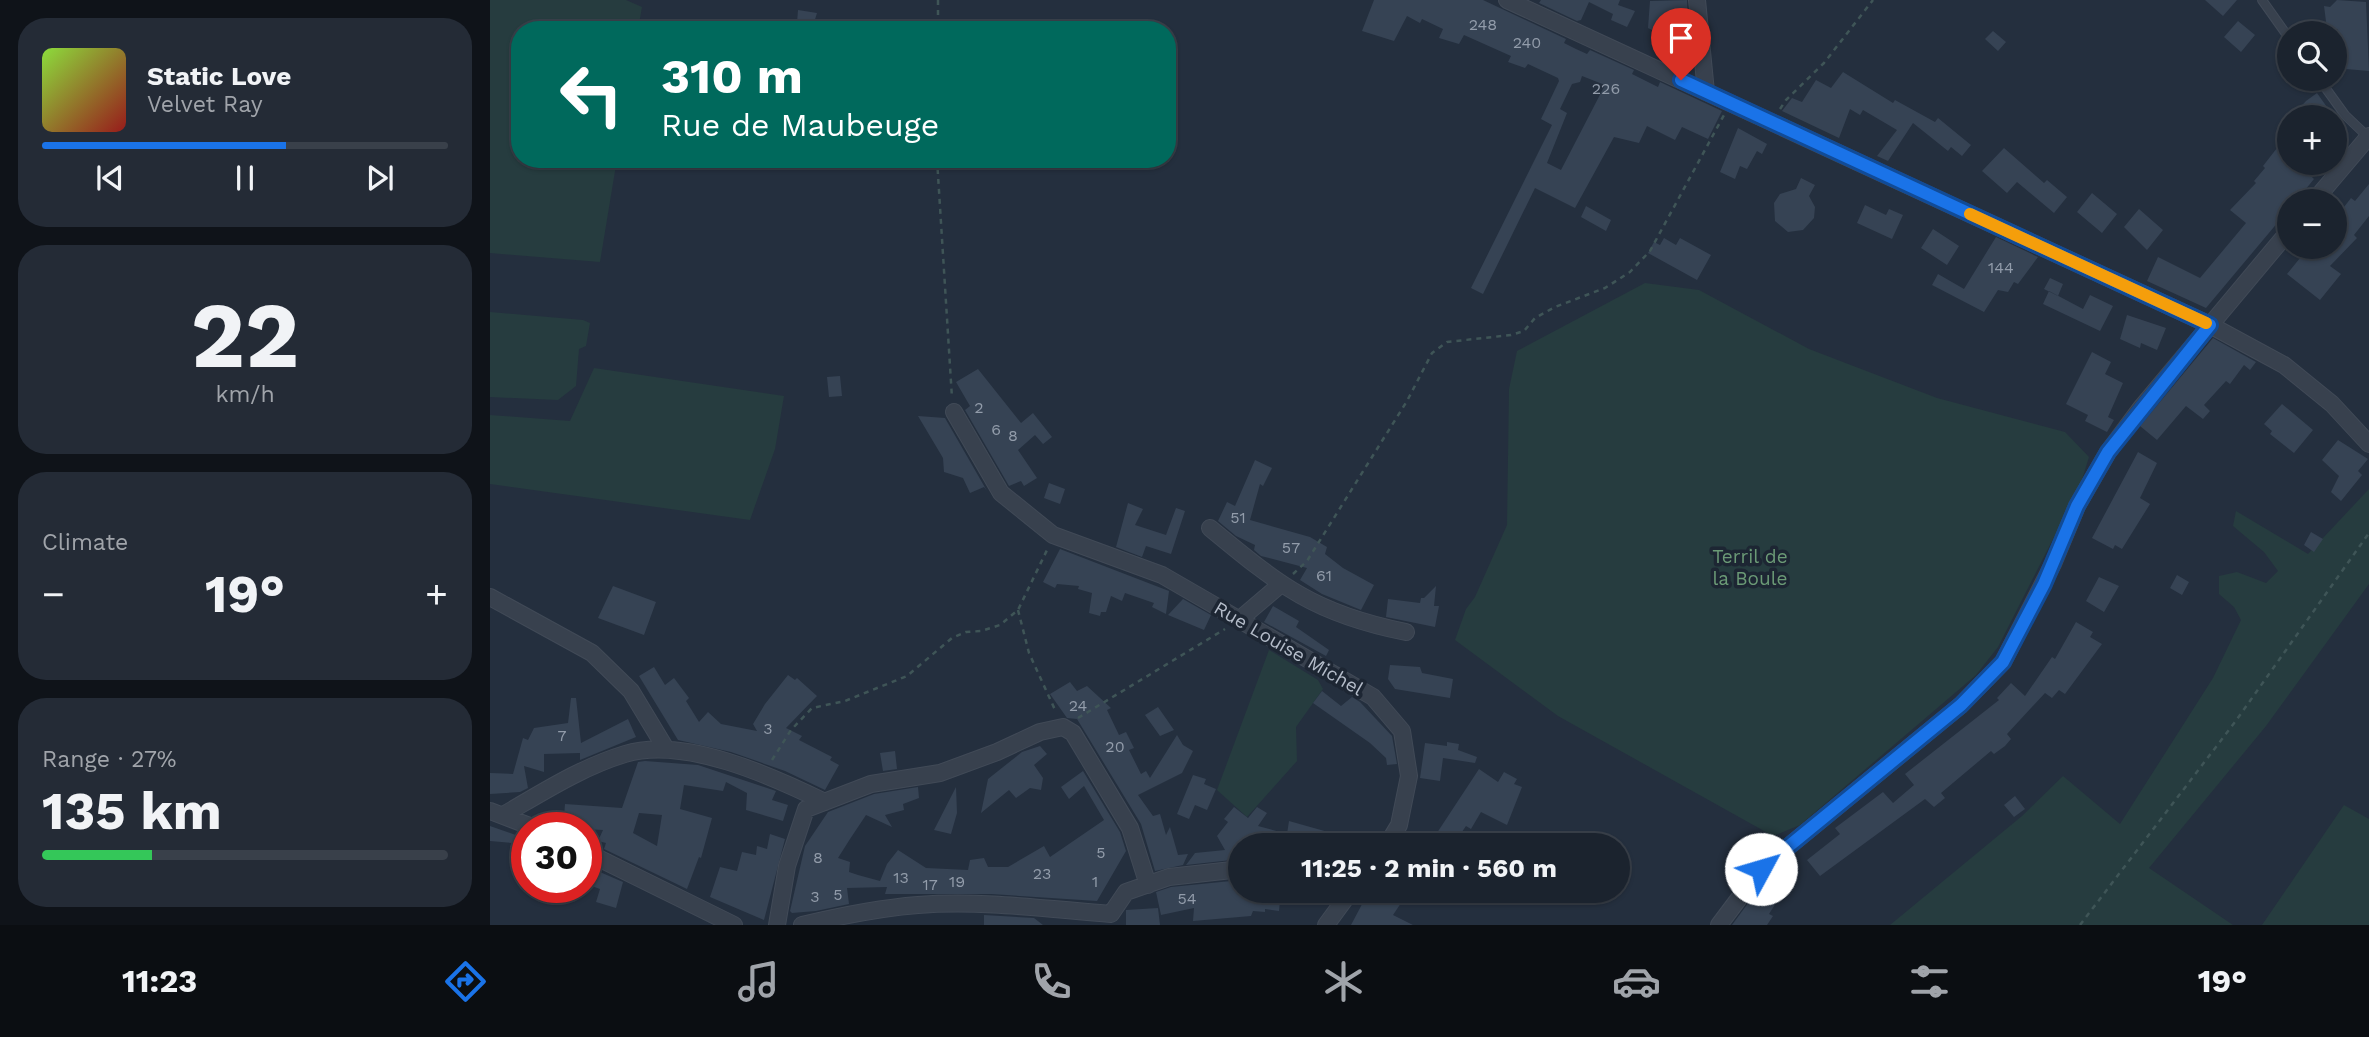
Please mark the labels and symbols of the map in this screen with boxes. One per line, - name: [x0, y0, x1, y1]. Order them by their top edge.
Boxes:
- pin: [1651, 8, 1711, 80]
- house number: 248: [1469, 15, 1497, 34]
- house number: 240: [1513, 33, 1541, 52]
- house number: 226: [1592, 79, 1620, 98]
- house number: 144: [1988, 258, 2014, 277]
- house number: 2: [974, 398, 984, 417]
- house number: 6: [991, 420, 1001, 439]
- house number: 8: [1008, 426, 1018, 445]
- house number: 51: [1230, 508, 1246, 527]
- house number: 57: [1282, 538, 1300, 557]
- park label: Terril de la Boule: [1712, 545, 1788, 590]
- house number: 61: [1316, 566, 1332, 585]
- street label: Rue Louise Michel: [1210, 596, 1368, 701]
- house number: 24: [1069, 696, 1088, 715]
- house number: 3: [763, 719, 773, 738]
- house number: 7: [558, 726, 567, 745]
- house number: 20: [1105, 737, 1125, 756]
- speed limit sign: 30: [511, 812, 602, 903]
- position arrow: [1724, 832, 1798, 906]
- house number: 5: [1096, 843, 1106, 862]
- house number: 8: [813, 848, 823, 867]
- house number: 23: [1033, 864, 1051, 883]
- house number: 13: [893, 868, 909, 887]
- house number: 19: [949, 872, 965, 891]
- house number: 1: [1092, 872, 1098, 891]
- house number: 17: [922, 875, 938, 894]
- house number: 5: [833, 885, 843, 904]
- house number: 3: [810, 887, 820, 906]
- house number: 54: [1177, 889, 1197, 908]

